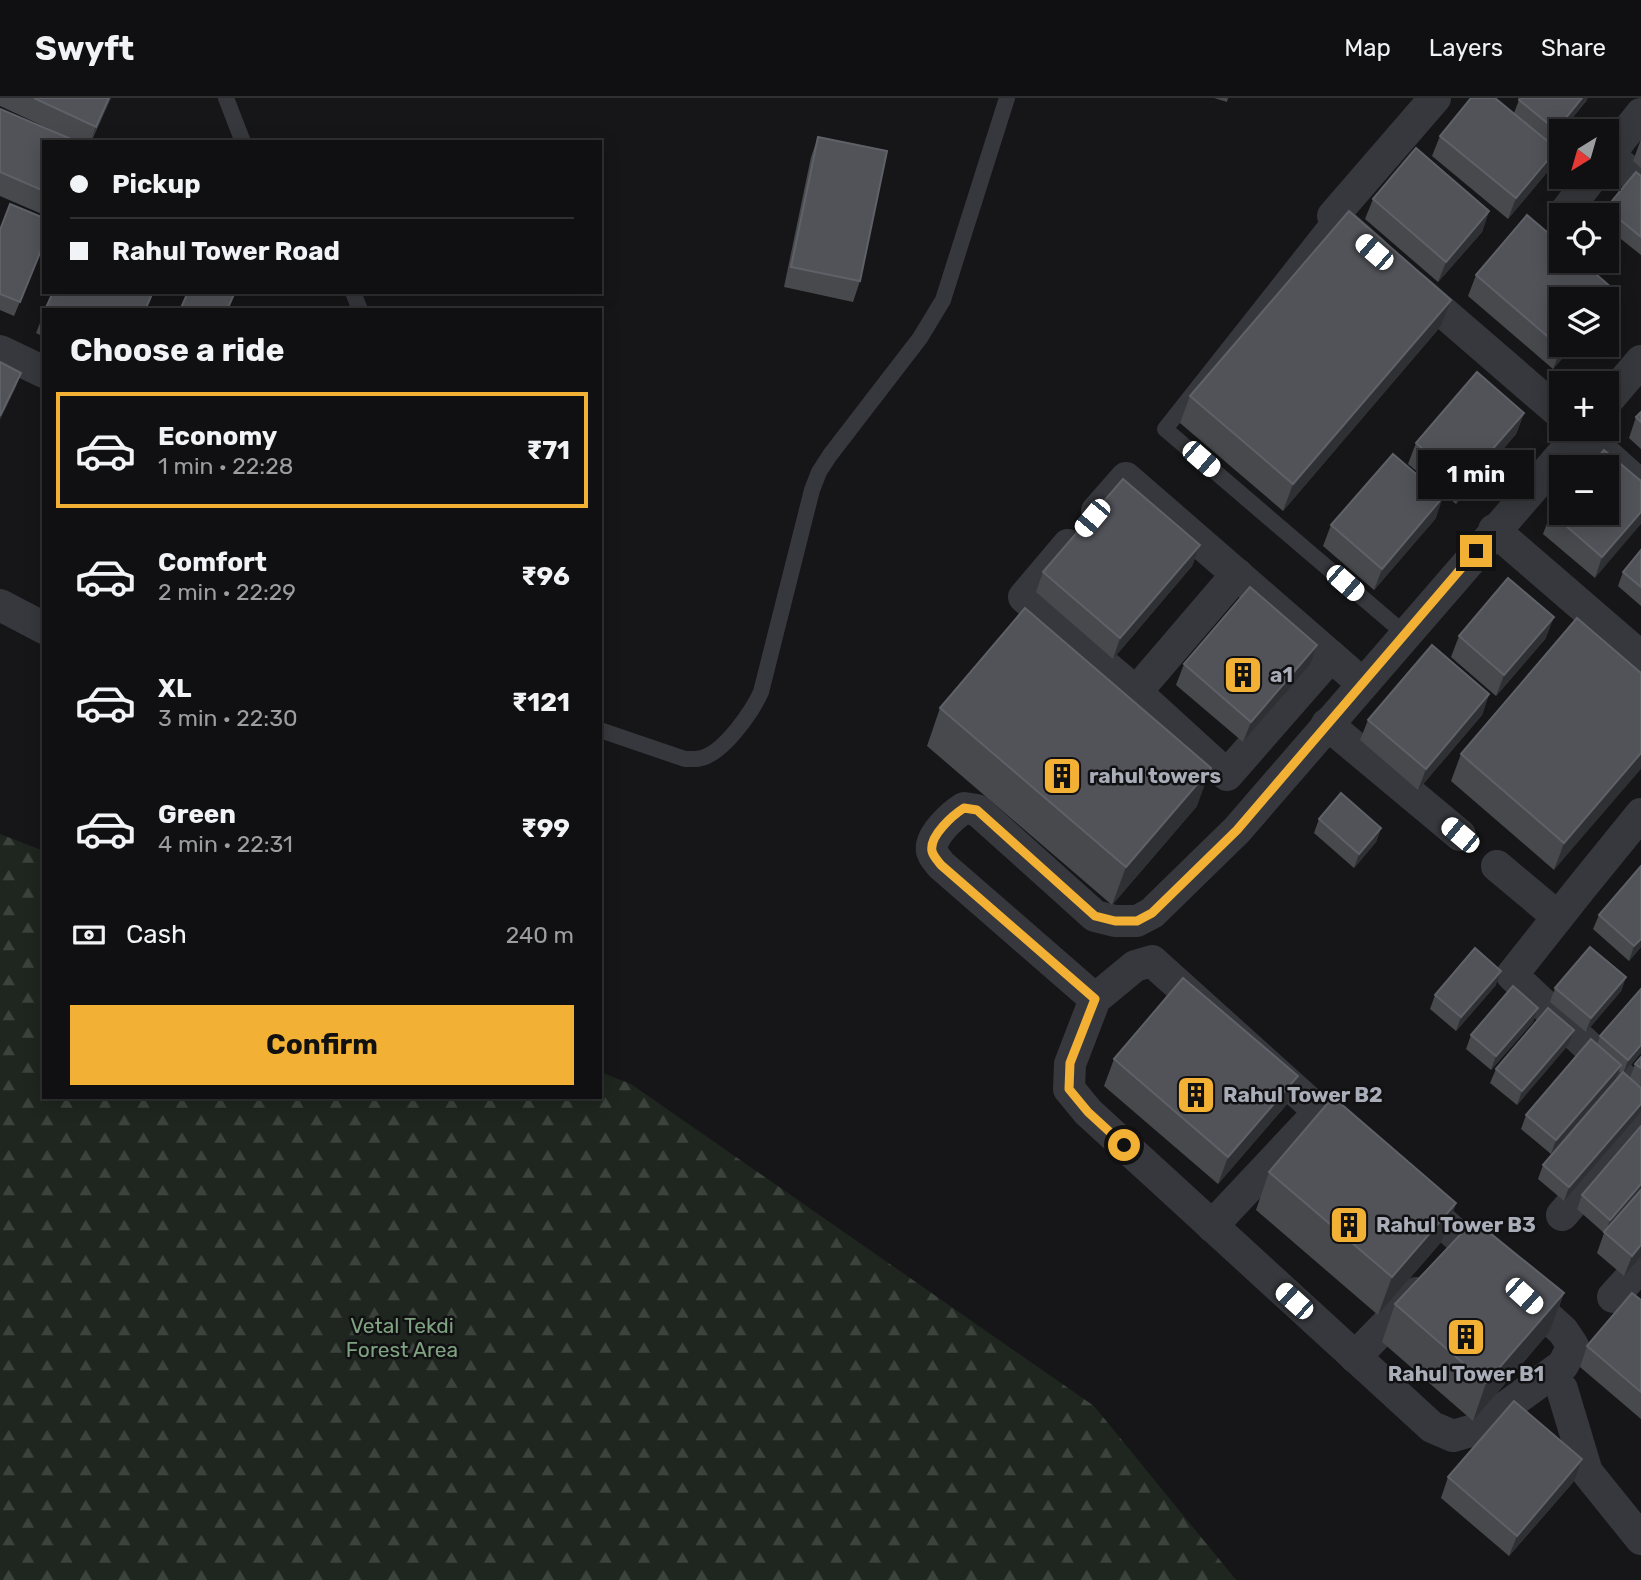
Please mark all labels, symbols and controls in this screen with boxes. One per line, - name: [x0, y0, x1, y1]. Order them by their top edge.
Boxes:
- text: Swyft: [35, 29, 134, 68]
- text: Map: [1344, 34, 1391, 62]
- text: Layers: [1429, 34, 1503, 62]
- text: Share: [1541, 34, 1606, 62]
- north arrow: [1549, 119, 1619, 189]
- map controls: [1549, 119, 1619, 525]
- text: Pickup: [112, 169, 201, 200]
- button: locate: [1549, 203, 1619, 273]
- car: [1352, 230, 1397, 274]
- text: Rahul Tower Road: [112, 236, 340, 267]
- button: layers: [1549, 287, 1619, 357]
- text: Choose a ride: [70, 331, 284, 369]
- button: +: [1549, 371, 1619, 441]
- icon: car: [74, 419, 137, 482]
- text: Economy: [158, 421, 277, 452]
- text: ₹71: [527, 435, 570, 466]
- car: [1179, 437, 1224, 481]
- callout: 1 min: [1418, 449, 1534, 498]
- text: 1 min · 22:28: [158, 452, 293, 480]
- button: −: [1549, 455, 1619, 525]
- text: 1 min: [1447, 460, 1505, 488]
- car: [1071, 495, 1114, 541]
- route end: [1460, 535, 1492, 567]
- icon: car: [74, 545, 137, 608]
- text: Comfort: [158, 547, 267, 578]
- text: ₹96: [521, 561, 570, 592]
- car: [1323, 561, 1368, 605]
- text: 2 min · 22:29: [158, 578, 296, 606]
- building icon: a1: [1222, 654, 1264, 696]
- place label: a1: [1270, 662, 1293, 687]
- icon: car: [74, 671, 137, 734]
- text: XL: [158, 673, 191, 704]
- text: ₹121: [512, 687, 570, 718]
- text: 3 min · 22:30: [158, 704, 298, 732]
- building icon: rahul towers: [1041, 755, 1083, 797]
- place label: rahul towers: [1089, 763, 1221, 788]
- icon: car: [74, 797, 137, 860]
- text: Green: [158, 799, 236, 830]
- text: ₹99: [521, 813, 570, 844]
- car: [1438, 813, 1483, 857]
- text: 4 min · 22:31: [158, 830, 293, 858]
- icon: cash: [70, 916, 108, 954]
- text: Cash: [126, 919, 187, 950]
- text: 240 m: [506, 921, 574, 949]
- button: Confirm: [70, 1005, 574, 1085]
- building icon: Rahul Tower B2: [1175, 1074, 1217, 1116]
- place label: Rahul Tower B2: [1223, 1082, 1383, 1107]
- route start: [1108, 1129, 1140, 1161]
- building icon: Rahul Tower B3: [1328, 1204, 1370, 1246]
- place label: Rahul Tower B3: [1376, 1212, 1536, 1237]
- car: [1502, 1274, 1547, 1318]
- car: [1272, 1279, 1317, 1323]
- park label: Vetal Tekdi Forest Area: [346, 1313, 458, 1362]
- building icon: Rahul Tower B1: [1445, 1316, 1487, 1358]
- place label: Rahul Tower B1: [1388, 1361, 1544, 1386]

